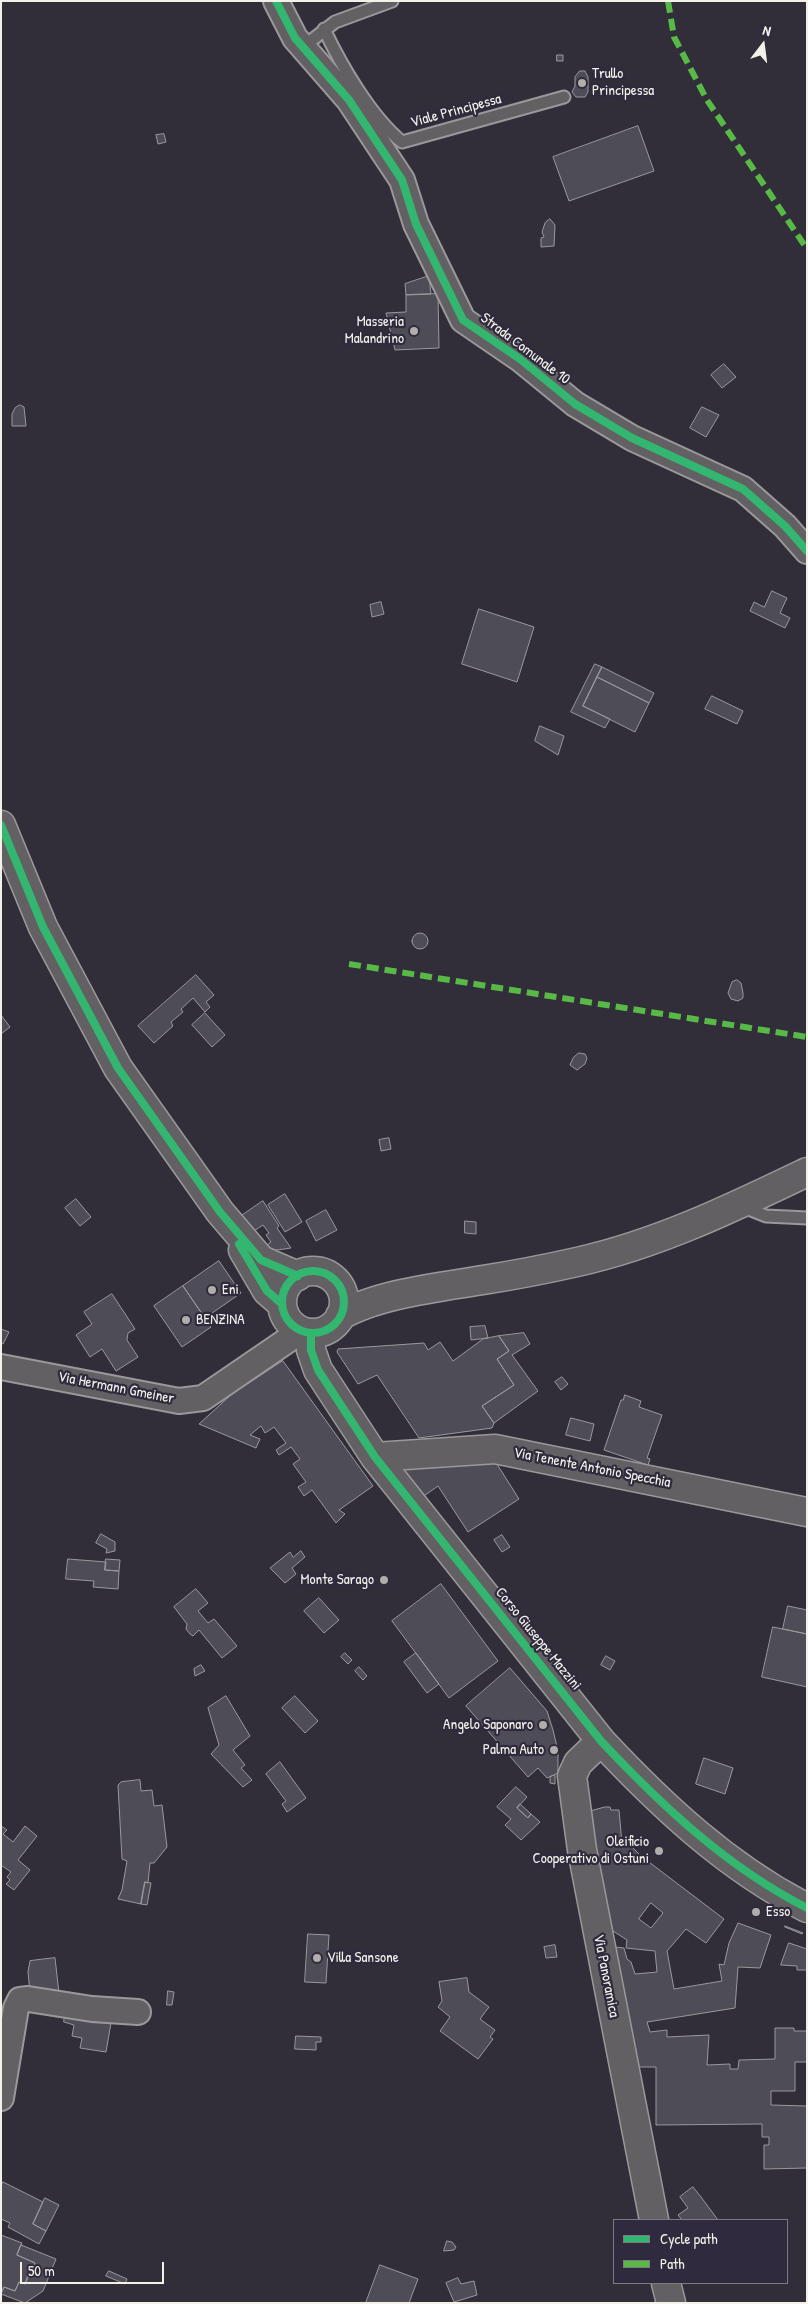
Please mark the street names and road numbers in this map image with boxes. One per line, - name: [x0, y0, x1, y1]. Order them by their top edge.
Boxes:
- street label: Viale Principessa: [409, 90, 503, 132]
- street label: Strada Comunale 10: [477, 309, 573, 389]
- street label: Via Hermann Gmeiner: [56, 1368, 176, 1408]
- street label: Via Tenente Antonio Specchia: [512, 1444, 672, 1492]
- street label: Corso Giuseppe Mazzini: [491, 1584, 585, 1694]
- street label: Via Panoramica: [589, 1933, 623, 2019]

